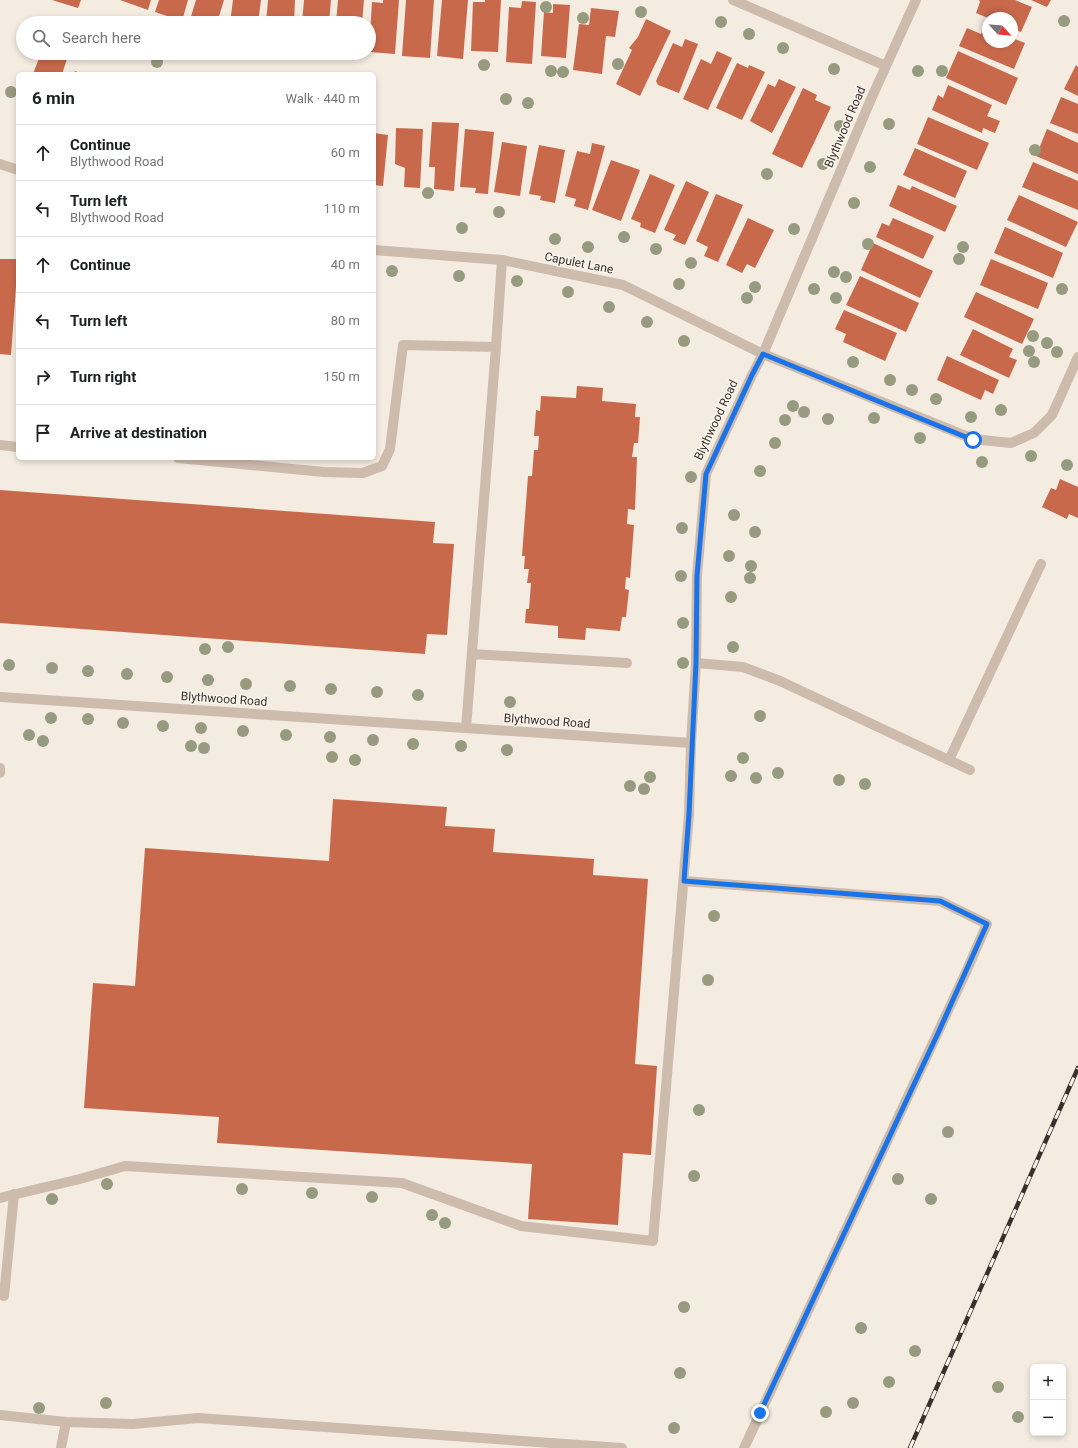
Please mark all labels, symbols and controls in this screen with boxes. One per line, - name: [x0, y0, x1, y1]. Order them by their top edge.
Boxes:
- north arrow: [982, 12, 1018, 48]
- search box: [16, 16, 376, 60]
- icon: search: [30, 27, 52, 49]
- text: Search here: [62, 29, 141, 47]
- street label: Blythwood Road: [822, 84, 868, 170]
- text: 6 min: [32, 88, 75, 108]
- text: Walk · 440 m: [285, 91, 360, 106]
- text: Continue: [70, 136, 131, 154]
- icon: ahead: [32, 142, 54, 164]
- text: 60 m: [331, 145, 360, 160]
- text: Blythwood Road: [70, 154, 164, 169]
- text: Turn left: [70, 192, 127, 210]
- icon: left: [32, 198, 54, 220]
- text: 110 m: [323, 201, 360, 216]
- text: Blythwood Road: [70, 210, 164, 225]
- street label: Capulet Lane: [543, 249, 615, 277]
- icon: ahead: [32, 254, 54, 276]
- text: Continue: [70, 256, 131, 274]
- text: 40 m: [331, 257, 360, 272]
- icon: left: [32, 310, 54, 332]
- text: Turn left: [70, 312, 127, 330]
- text: 80 m: [331, 313, 360, 328]
- icon: right: [32, 366, 54, 388]
- text: Turn right: [70, 368, 136, 386]
- text: 150 m: [323, 369, 360, 384]
- street label: Blythwood Road: [691, 378, 741, 462]
- icon: arrive: [32, 422, 54, 444]
- text: Arrive at destination: [70, 424, 207, 442]
- route start: [964, 431, 982, 449]
- street label: Blythwood Road: [180, 689, 268, 709]
- street label: Blythwood Road: [503, 711, 591, 731]
- map controls: [1030, 1364, 1066, 1436]
- button: +: [1030, 1364, 1066, 1400]
- button: −: [1030, 1400, 1066, 1436]
- route end: [751, 1404, 769, 1422]

